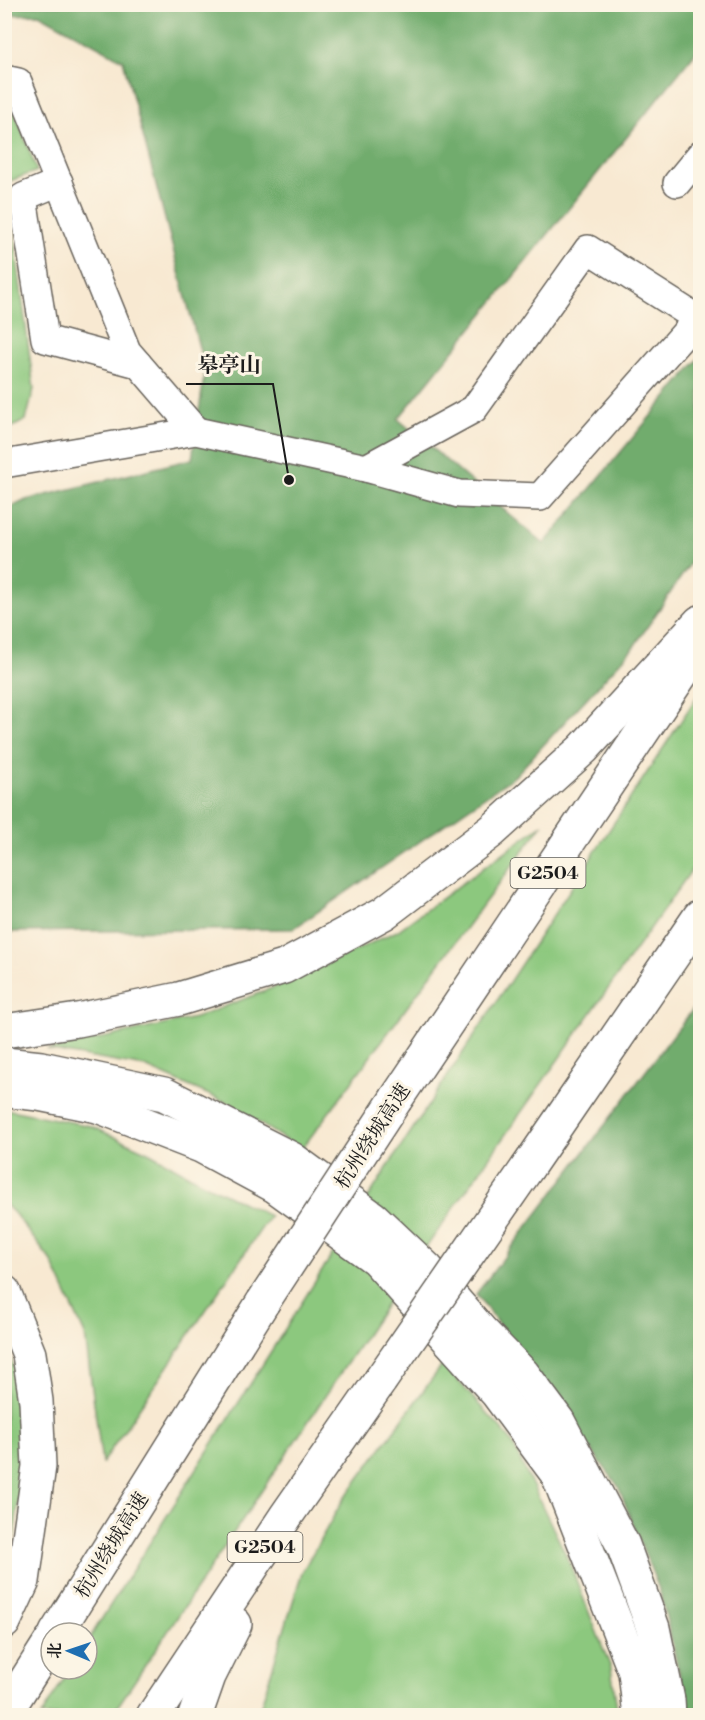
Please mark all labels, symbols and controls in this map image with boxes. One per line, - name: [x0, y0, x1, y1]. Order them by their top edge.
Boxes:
- callout: 皋亭山: [186, 345, 273, 384]
- text: 皋亭山: [198, 353, 261, 379]
- road number: G2504: [510, 858, 586, 888]
- street label: 杭州绕城高速: [330, 1080, 416, 1194]
- street label: 杭州绕城高速: [70, 1488, 155, 1603]
- road number: G2504: [228, 1532, 302, 1562]
- north arrow: [39, 1621, 99, 1681]
- text: 北: [45, 1642, 65, 1659]

